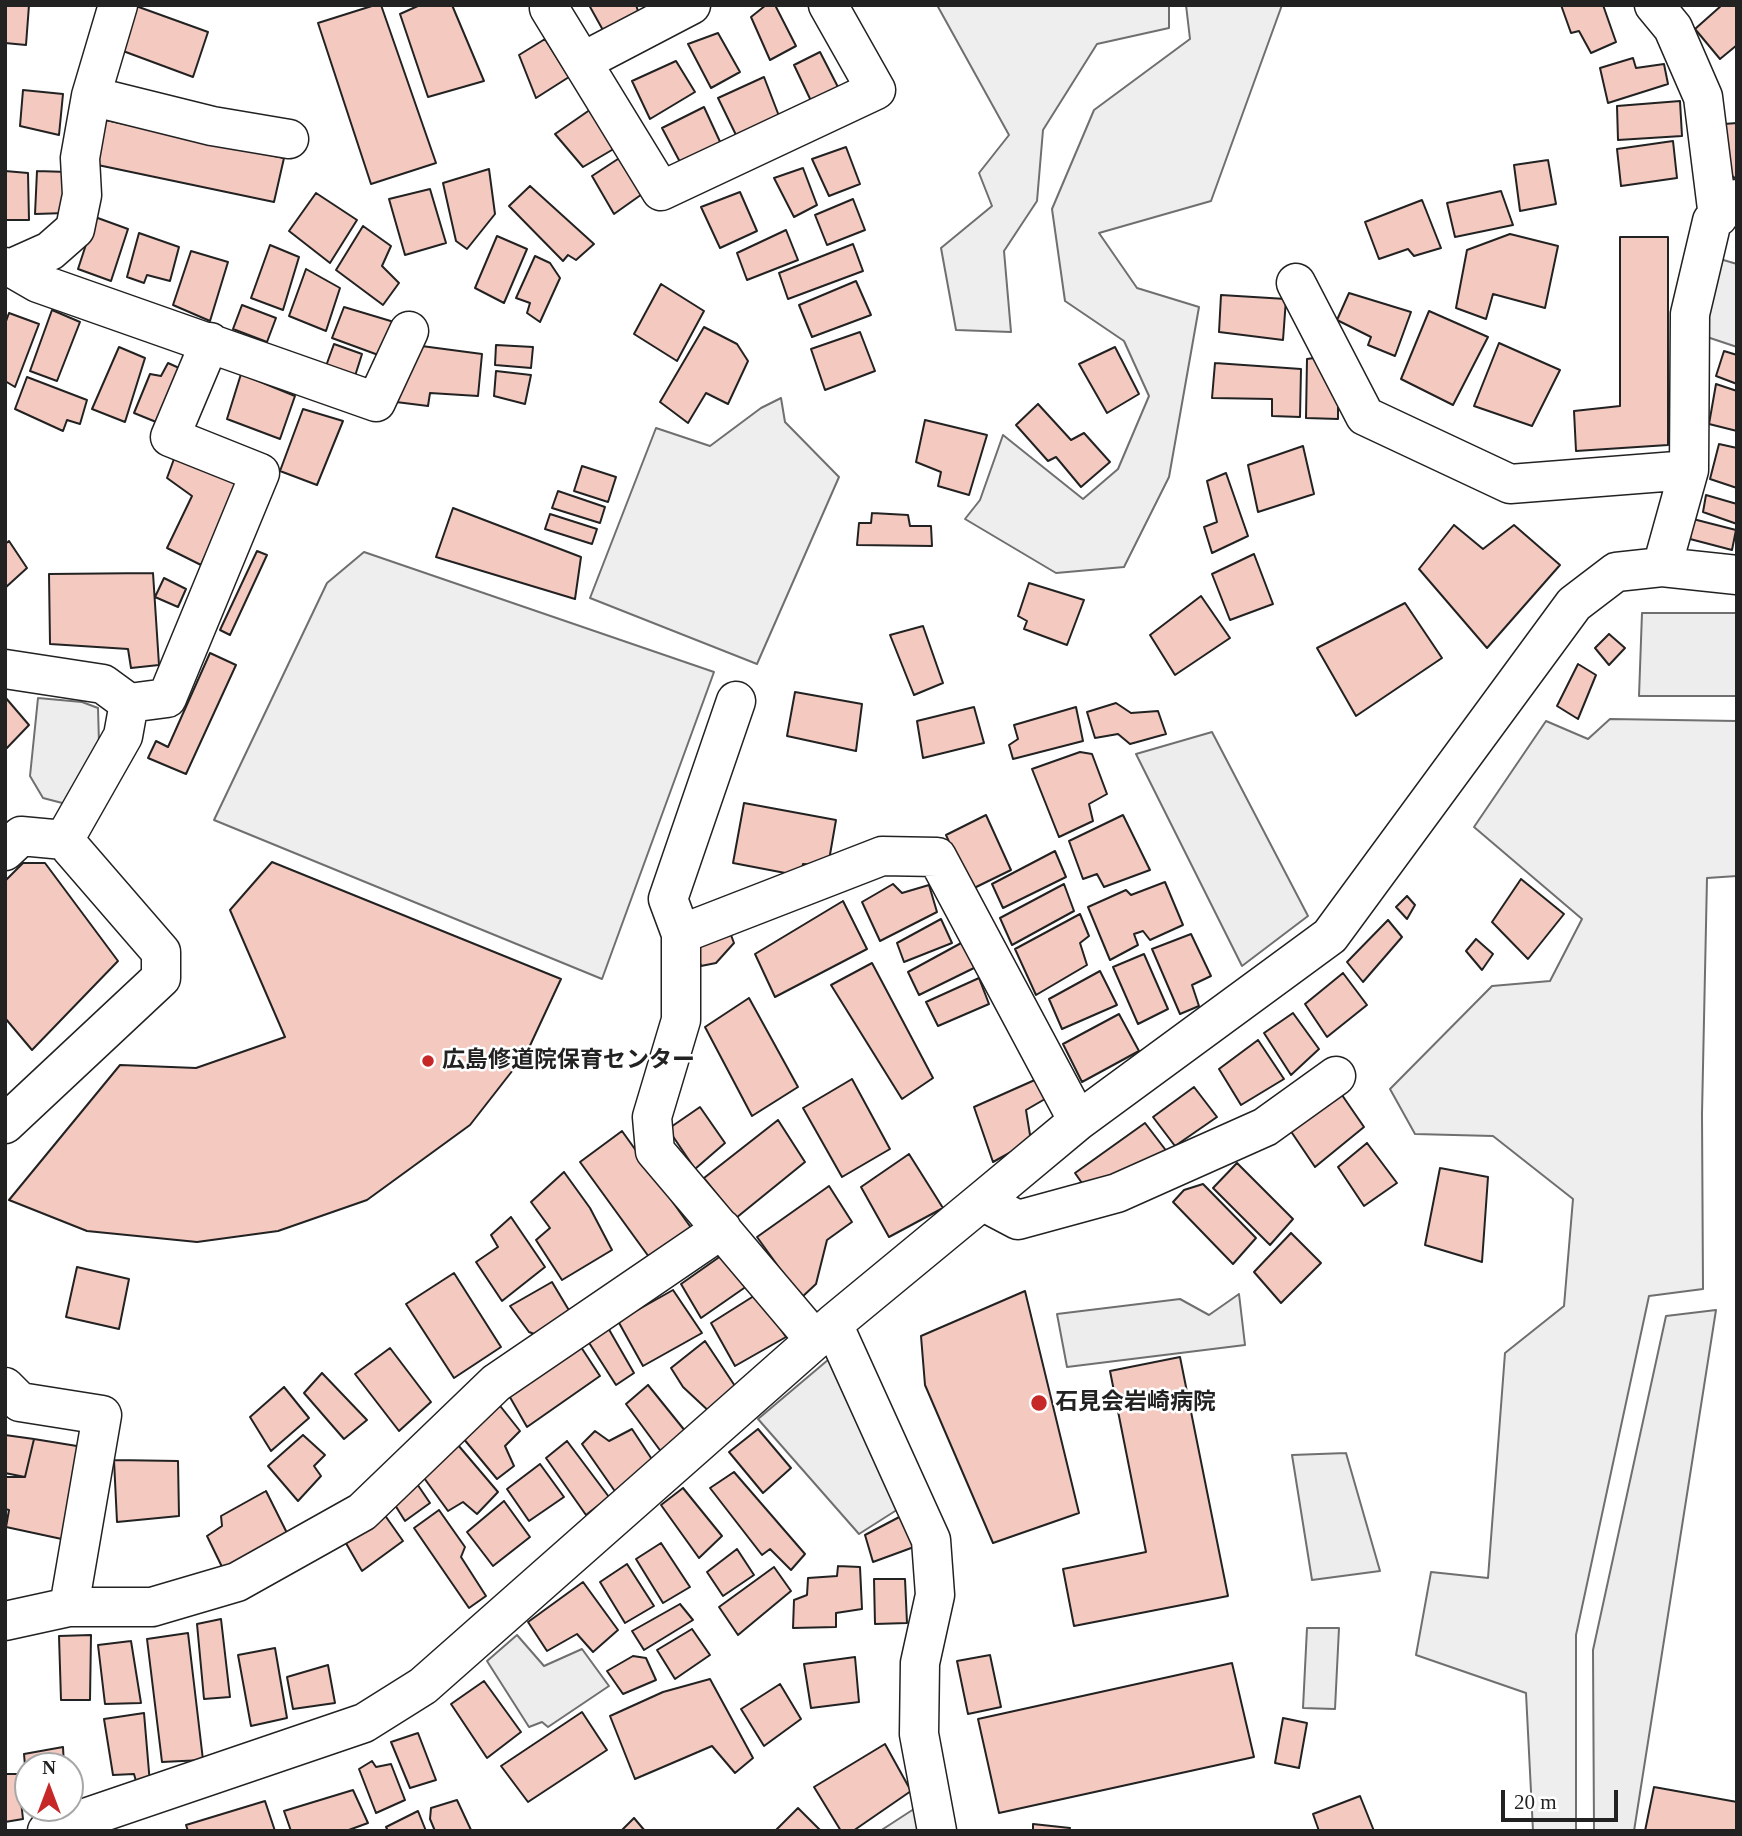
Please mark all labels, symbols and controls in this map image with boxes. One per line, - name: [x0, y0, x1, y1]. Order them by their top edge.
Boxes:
- place label: 広島修道院保育センター: [442, 1047, 695, 1075]
- marker: 広島修道院保育センター: [420, 1053, 436, 1069]
- place label: 石見会岩崎病院: [1055, 1389, 1216, 1417]
- marker: 石見会岩崎病院: [1029, 1393, 1049, 1413]
- north arrow: [14, 1752, 84, 1822]
- text: N: [42, 1757, 56, 1778]
- scale bar: [1504, 1776, 1621, 1820]
- text: 20 m: [1514, 1790, 1557, 1814]

